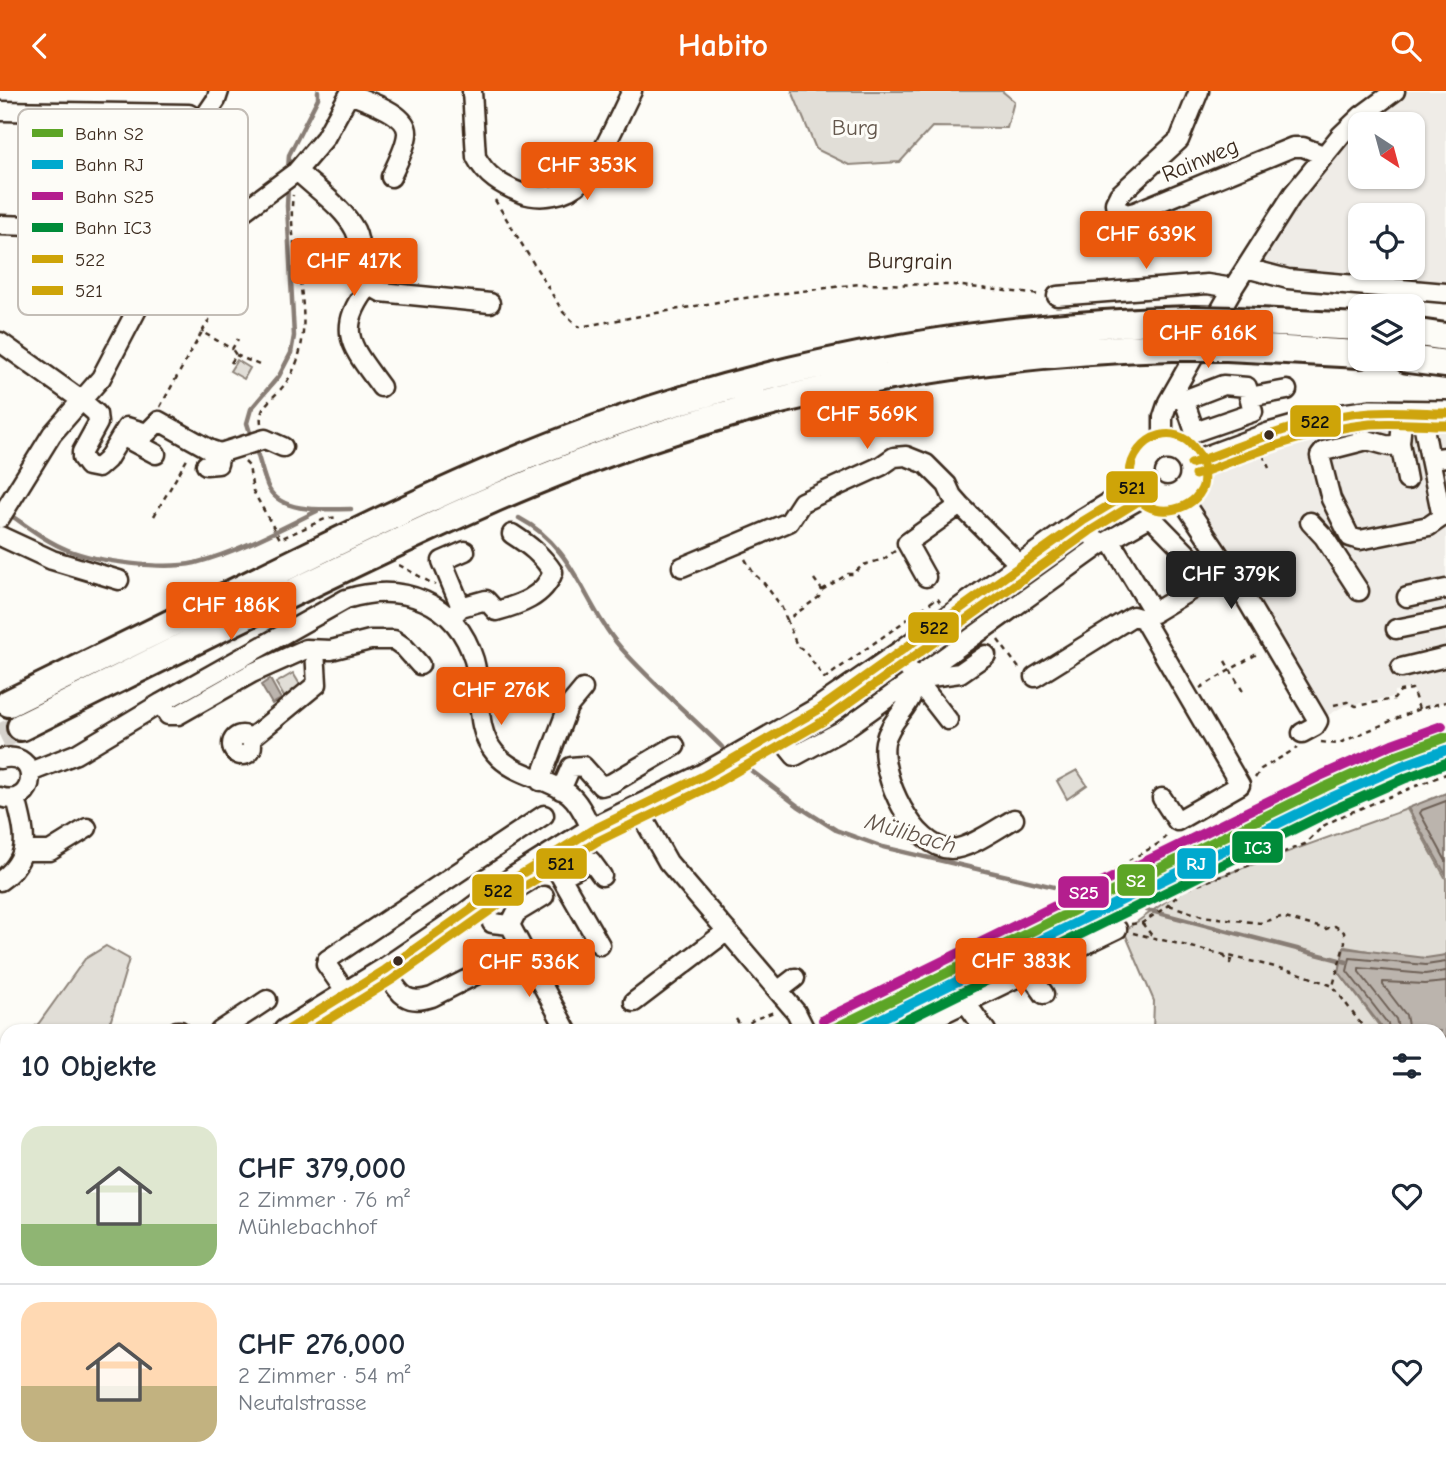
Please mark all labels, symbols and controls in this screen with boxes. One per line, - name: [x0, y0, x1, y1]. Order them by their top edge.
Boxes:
- icon: back: [21, 27, 59, 65]
- text: Habito: [678, 27, 768, 64]
- icon: search: [1387, 27, 1425, 65]
- legend: [18, 109, 248, 315]
- north arrow: [1348, 112, 1424, 189]
- map controls: [1348, 112, 1425, 371]
- park label: Burg: [832, 114, 878, 141]
- text: Bahn S2: [75, 123, 144, 145]
- street label: Rainweg: [1158, 132, 1242, 188]
- pin: CHF 353K: [515, 143, 659, 202]
- text: CHF 353K: [537, 151, 637, 178]
- text: Bahn RJ: [75, 154, 144, 176]
- text: Bahn S25: [75, 186, 154, 208]
- button: locate: [1348, 203, 1425, 280]
- pin: CHF 639K: [1074, 211, 1218, 271]
- text: Bahn IC3: [75, 217, 152, 239]
- text: CHF 639K: [1096, 220, 1196, 247]
- pin: CHF 417K: [282, 239, 426, 298]
- text: CHF 417K: [307, 247, 401, 274]
- street label: Burgrain: [867, 247, 953, 275]
- text: 522: [75, 249, 105, 271]
- text: 521: [75, 280, 103, 302]
- button: layers: [1348, 294, 1425, 371]
- pin: CHF 616K: [1136, 310, 1280, 370]
- text: CHF 616K: [1159, 319, 1257, 346]
- pin: CHF 569K: [795, 391, 939, 451]
- text: CHF 569K: [816, 400, 918, 427]
- line badge: 522: [1289, 404, 1342, 438]
- text: 522: [1300, 411, 1330, 433]
- unlabelled marker: [1262, 428, 1276, 442]
- line badge: 521: [1105, 470, 1159, 504]
- text: 521: [1118, 477, 1146, 499]
- pin: CHF 379K: [1159, 552, 1303, 611]
- text: CHF 379K: [1182, 560, 1280, 587]
- pin: CHF 186K: [159, 582, 303, 642]
- text: CHF 186K: [182, 591, 280, 618]
- line badge: 522: [907, 611, 960, 644]
- text: 522: [919, 617, 949, 639]
- pin: CHF 276K: [429, 667, 573, 727]
- text: CHF 276K: [452, 676, 550, 703]
- water label: Mülibach: [861, 806, 960, 859]
- line badge: IC3: [1231, 830, 1284, 864]
- text: IC3: [1244, 837, 1272, 859]
- line badge: 521: [535, 847, 588, 880]
- line badge: RJ: [1176, 847, 1217, 880]
- text: 521: [547, 853, 575, 875]
- text: RJ: [1186, 853, 1206, 875]
- line badge: S2: [1116, 863, 1156, 897]
- text: S2: [1126, 870, 1146, 892]
- line badge: 522: [471, 873, 525, 907]
- line badge: S25: [1057, 875, 1110, 909]
- text: 522: [483, 880, 513, 902]
- text: S25: [1069, 882, 1099, 904]
- pin: CHF 536K: [457, 939, 601, 999]
- pin: CHF 383K: [949, 939, 1093, 998]
- text: CHF 383K: [971, 947, 1071, 974]
- text: CHF 536K: [479, 948, 579, 975]
- unlabelled marker: [391, 954, 405, 968]
- icon: filters: [1388, 1047, 1426, 1085]
- text: 10 Objekte: [21, 1049, 157, 1084]
- text: CHF 379,000: [238, 1151, 406, 1186]
- icon: home: [77, 1154, 161, 1238]
- icon: heart: [1388, 1177, 1426, 1215]
- text: 2 Zimmer · 76 m²: [238, 1186, 410, 1213]
- text: Mühlebachhof: [238, 1213, 376, 1240]
- text: CHF 276,000: [238, 1327, 405, 1362]
- icon: home: [77, 1330, 161, 1414]
- icon: heart: [1388, 1353, 1426, 1391]
- text: 2 Zimmer · 54 m²: [238, 1362, 410, 1389]
- text: Neutalstrasse: [238, 1389, 367, 1416]

